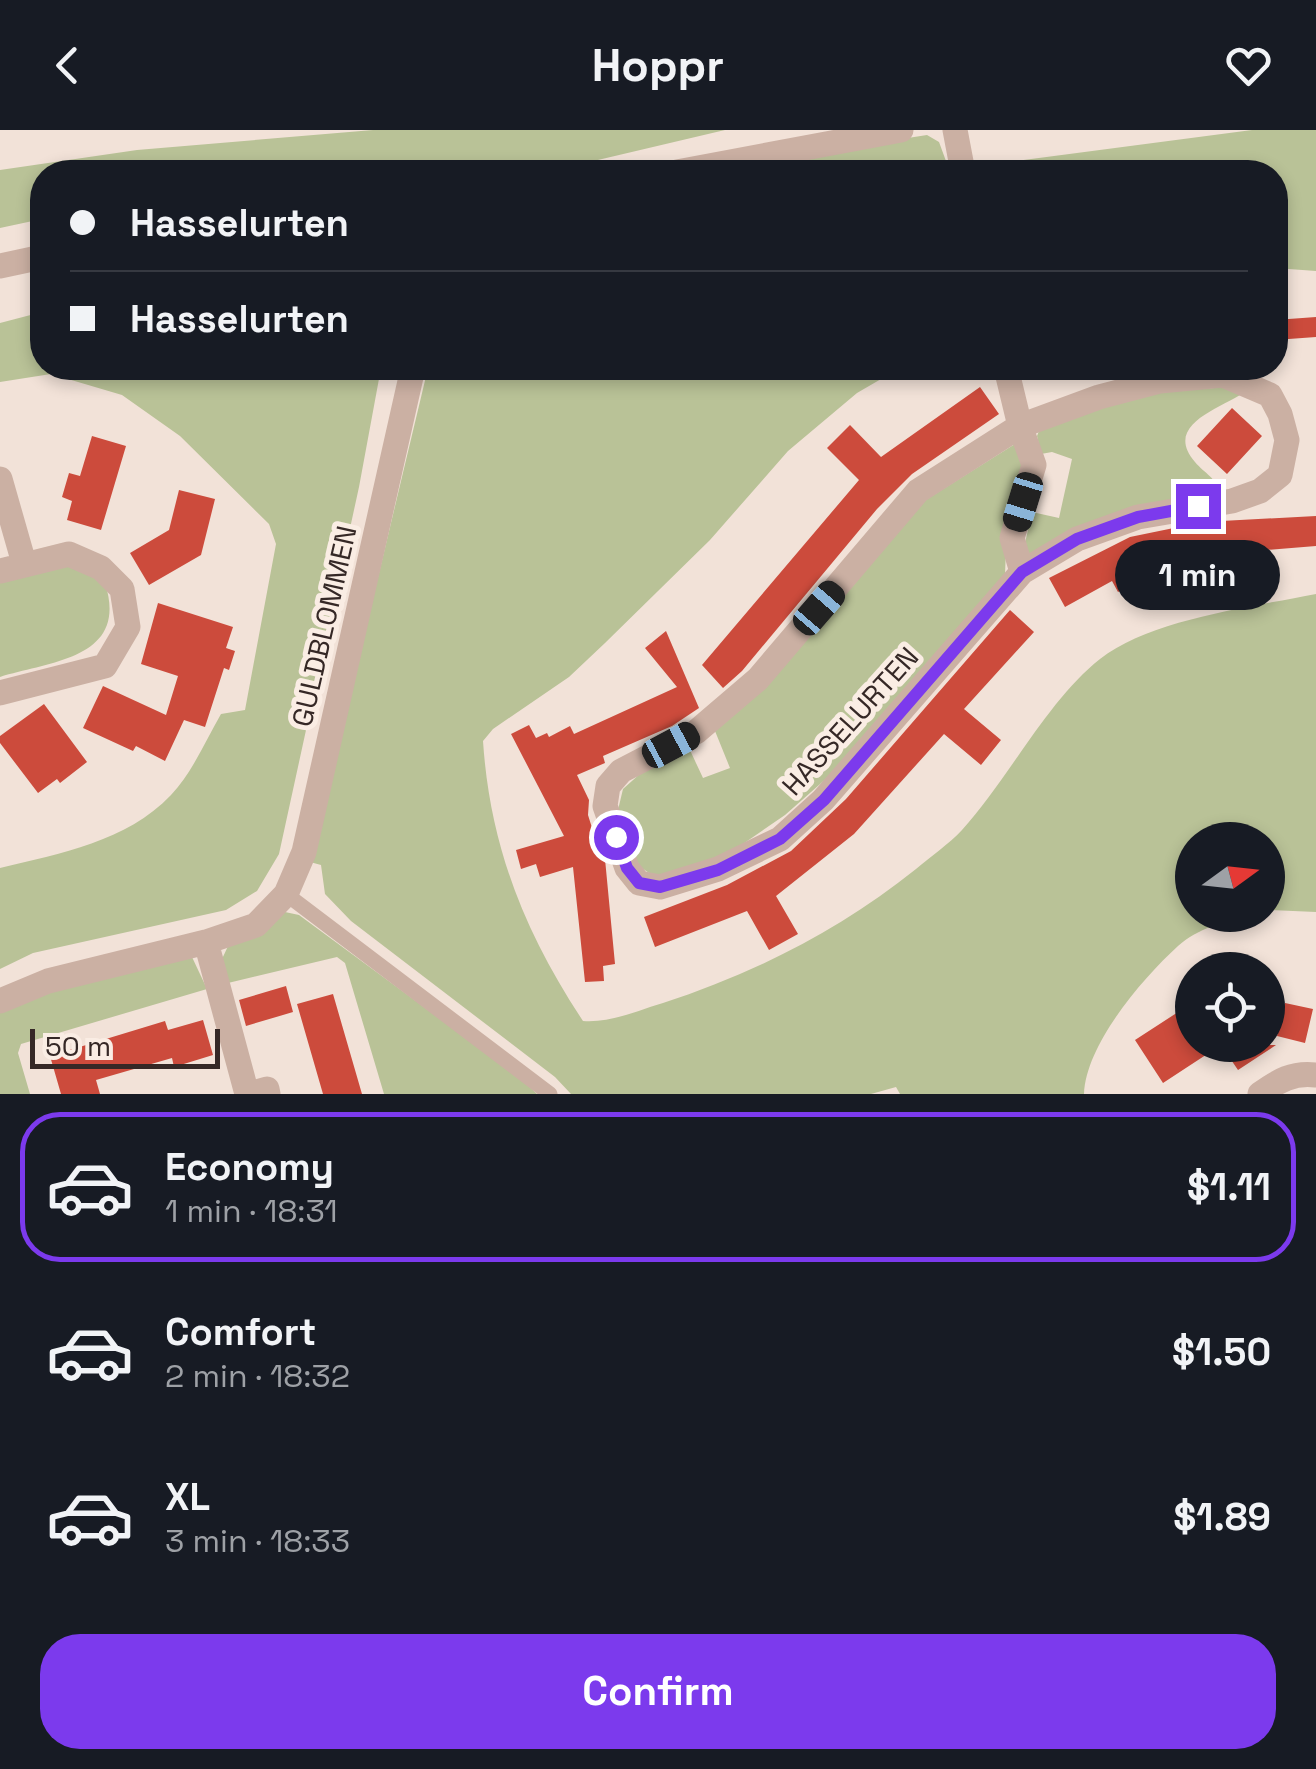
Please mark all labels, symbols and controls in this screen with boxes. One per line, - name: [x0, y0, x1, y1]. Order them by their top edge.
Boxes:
- text: Hoppr: [592, 37, 724, 94]
- icon: back: [40, 38, 95, 93]
- icon: heart: [1221, 38, 1276, 93]
- text: Hasselurten: [130, 199, 349, 247]
- text: Hasselurten: [130, 295, 349, 343]
- car: [1000, 469, 1046, 535]
- route end: [1176, 484, 1221, 529]
- street label: GULDBLOMMEN: [283, 522, 365, 730]
- callout: 1 min: [1116, 541, 1280, 611]
- text: 1 min: [1158, 555, 1237, 595]
- car: [788, 576, 850, 640]
- street label: HASSELURTEN: [774, 639, 926, 803]
- car: [637, 718, 705, 772]
- route start: [594, 815, 639, 860]
- north arrow: [1175, 822, 1285, 932]
- map controls: [1175, 822, 1285, 1062]
- button: locate: [1175, 952, 1285, 1062]
- scale bar: [30, 1024, 220, 1068]
- text: 50 m: [45, 1028, 111, 1064]
- icon: car: [45, 1142, 135, 1232]
- text: Economy: [165, 1143, 334, 1191]
- text: $1.11: [1187, 1163, 1271, 1211]
- text: 1 min · 18:31: [165, 1191, 338, 1231]
- icon: car: [45, 1307, 135, 1397]
- text: Comfort: [165, 1308, 316, 1356]
- text: $1.50: [1172, 1328, 1271, 1376]
- text: 2 min · 18:32: [165, 1356, 350, 1396]
- icon: car: [45, 1472, 135, 1562]
- text: XL: [165, 1473, 210, 1521]
- text: $1.89: [1173, 1493, 1271, 1541]
- text: 3 min · 18:33: [165, 1521, 350, 1561]
- button: Confirm: [40, 1634, 1276, 1749]

